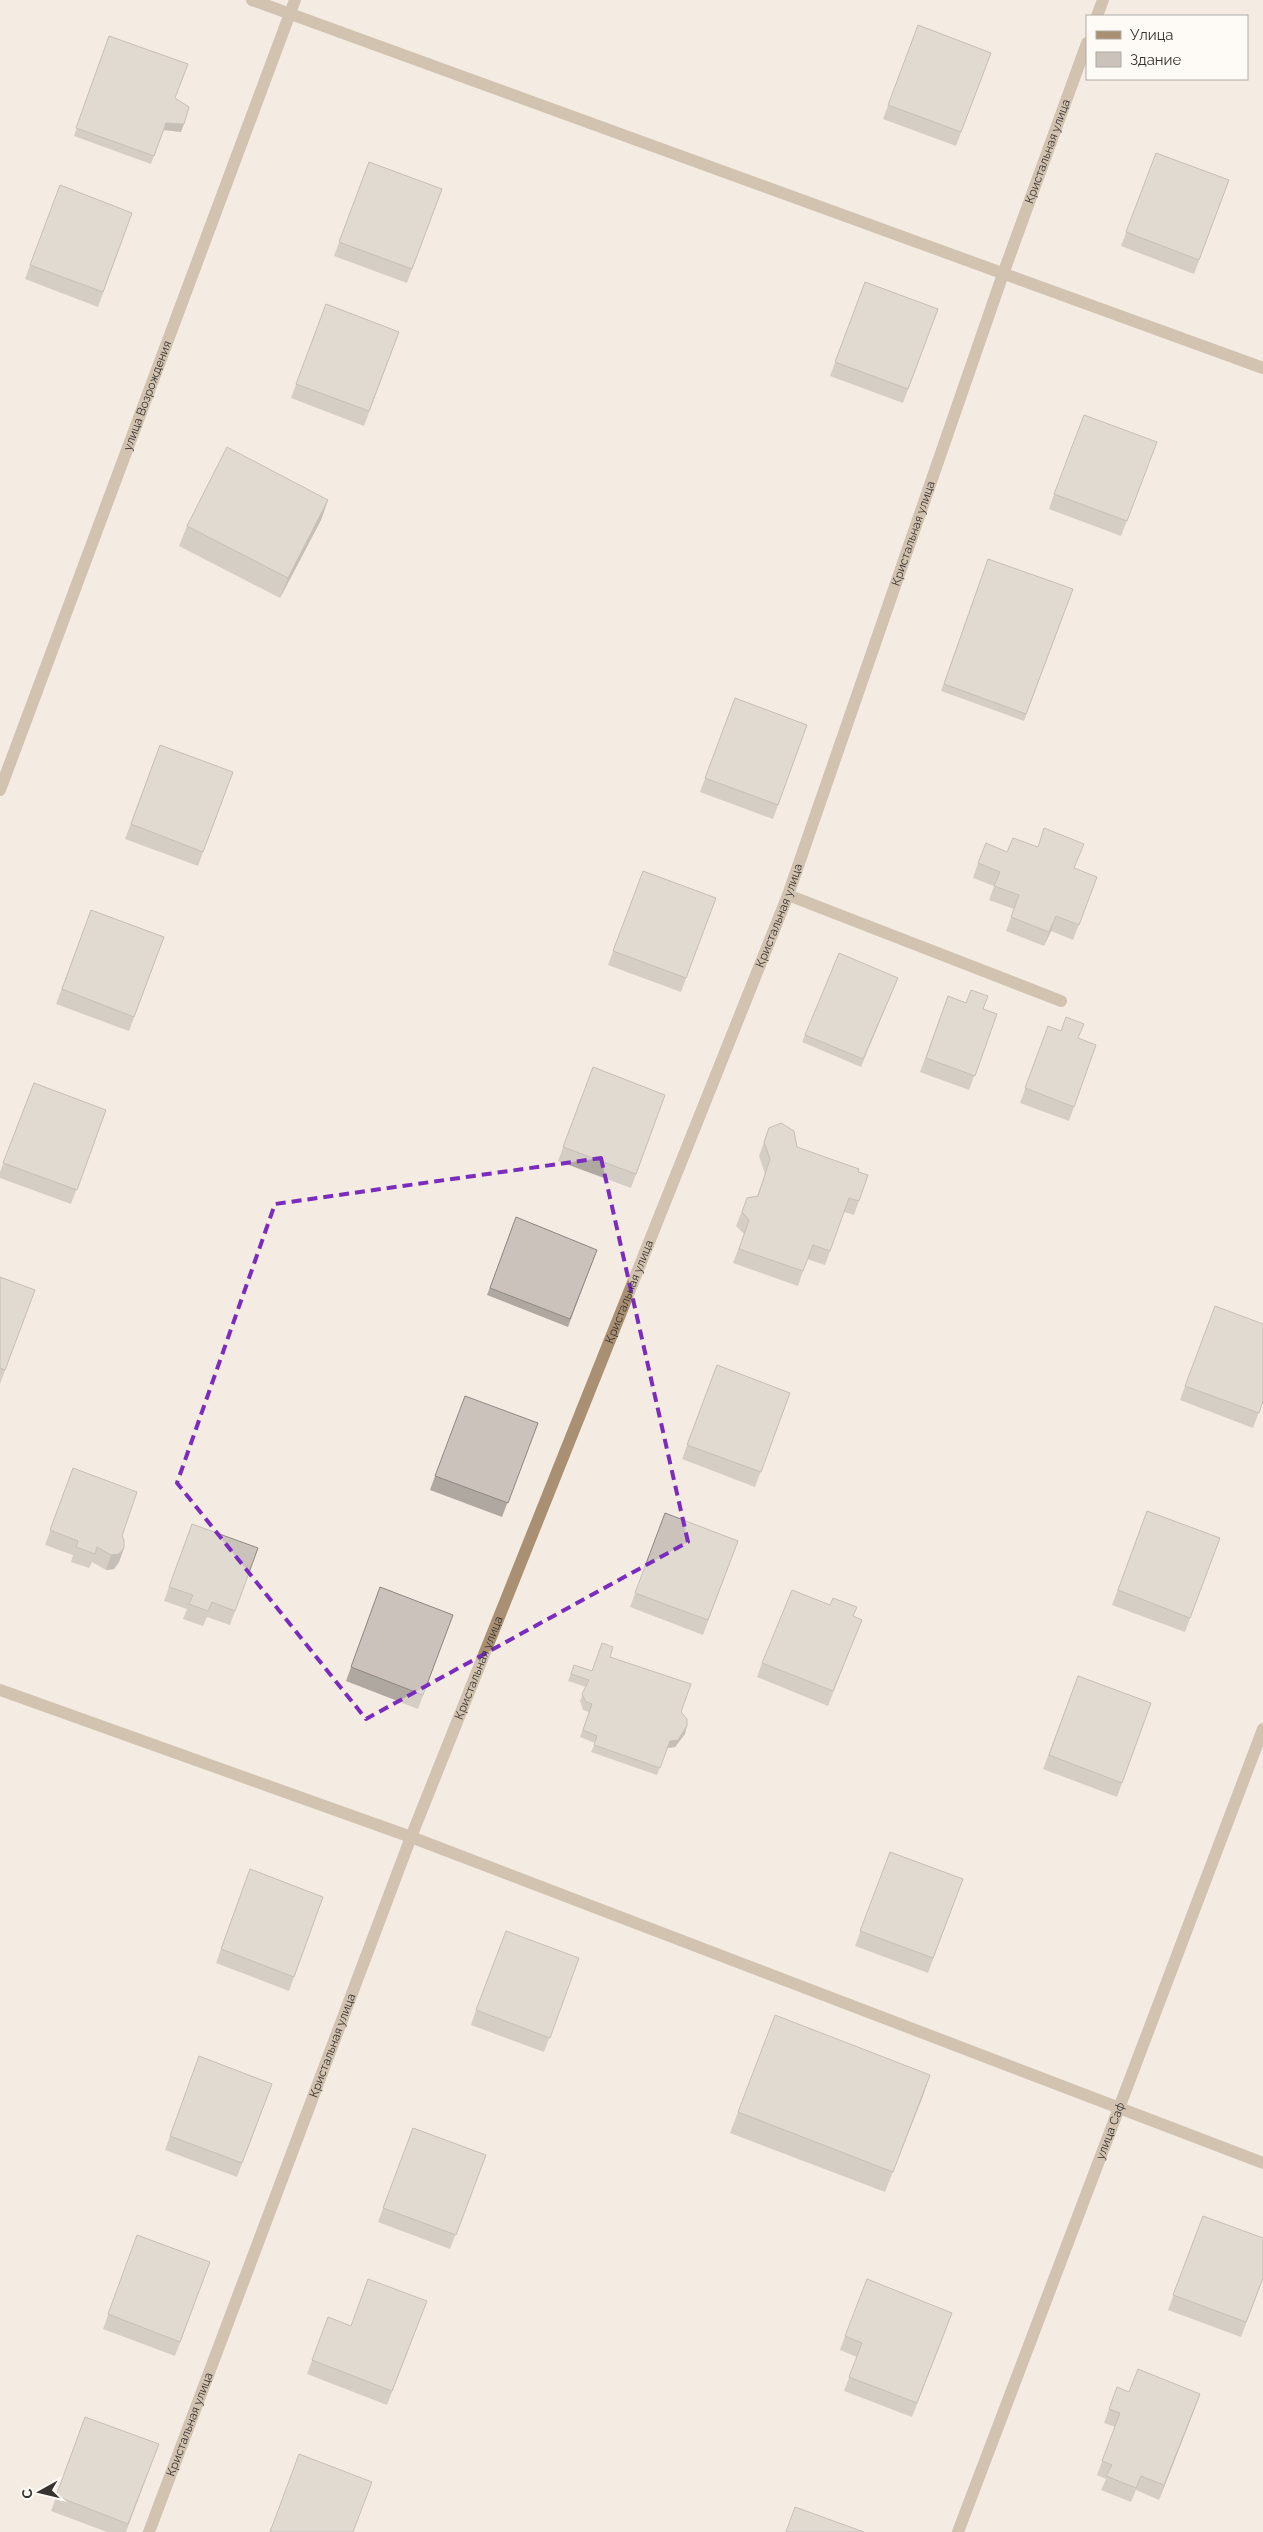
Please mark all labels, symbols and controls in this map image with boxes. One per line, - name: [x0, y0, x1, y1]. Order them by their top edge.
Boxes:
- legend: [1086, 15, 1248, 80]
- text: Улица: [1130, 26, 1174, 44]
- text: Здание: [1130, 51, 1182, 69]
- street label: Кристальная улица: [1022, 97, 1073, 206]
- street label: улица Возрождения: [120, 339, 174, 452]
- street label: Кристальная улица: [889, 479, 938, 588]
- street label: Кристальная улица: [753, 862, 805, 970]
- street label: Кристальная улица: [602, 1238, 656, 1346]
- street label: Кристальная улица: [452, 1614, 506, 1722]
- street label: Кристальная улица: [306, 1991, 358, 2099]
- street label: улица Саф: [1093, 2100, 1128, 2162]
- street label: Кристальная улица: [164, 2370, 216, 2478]
- north arrow: [15, 2467, 65, 2517]
- text: С: [18, 2488, 36, 2500]

